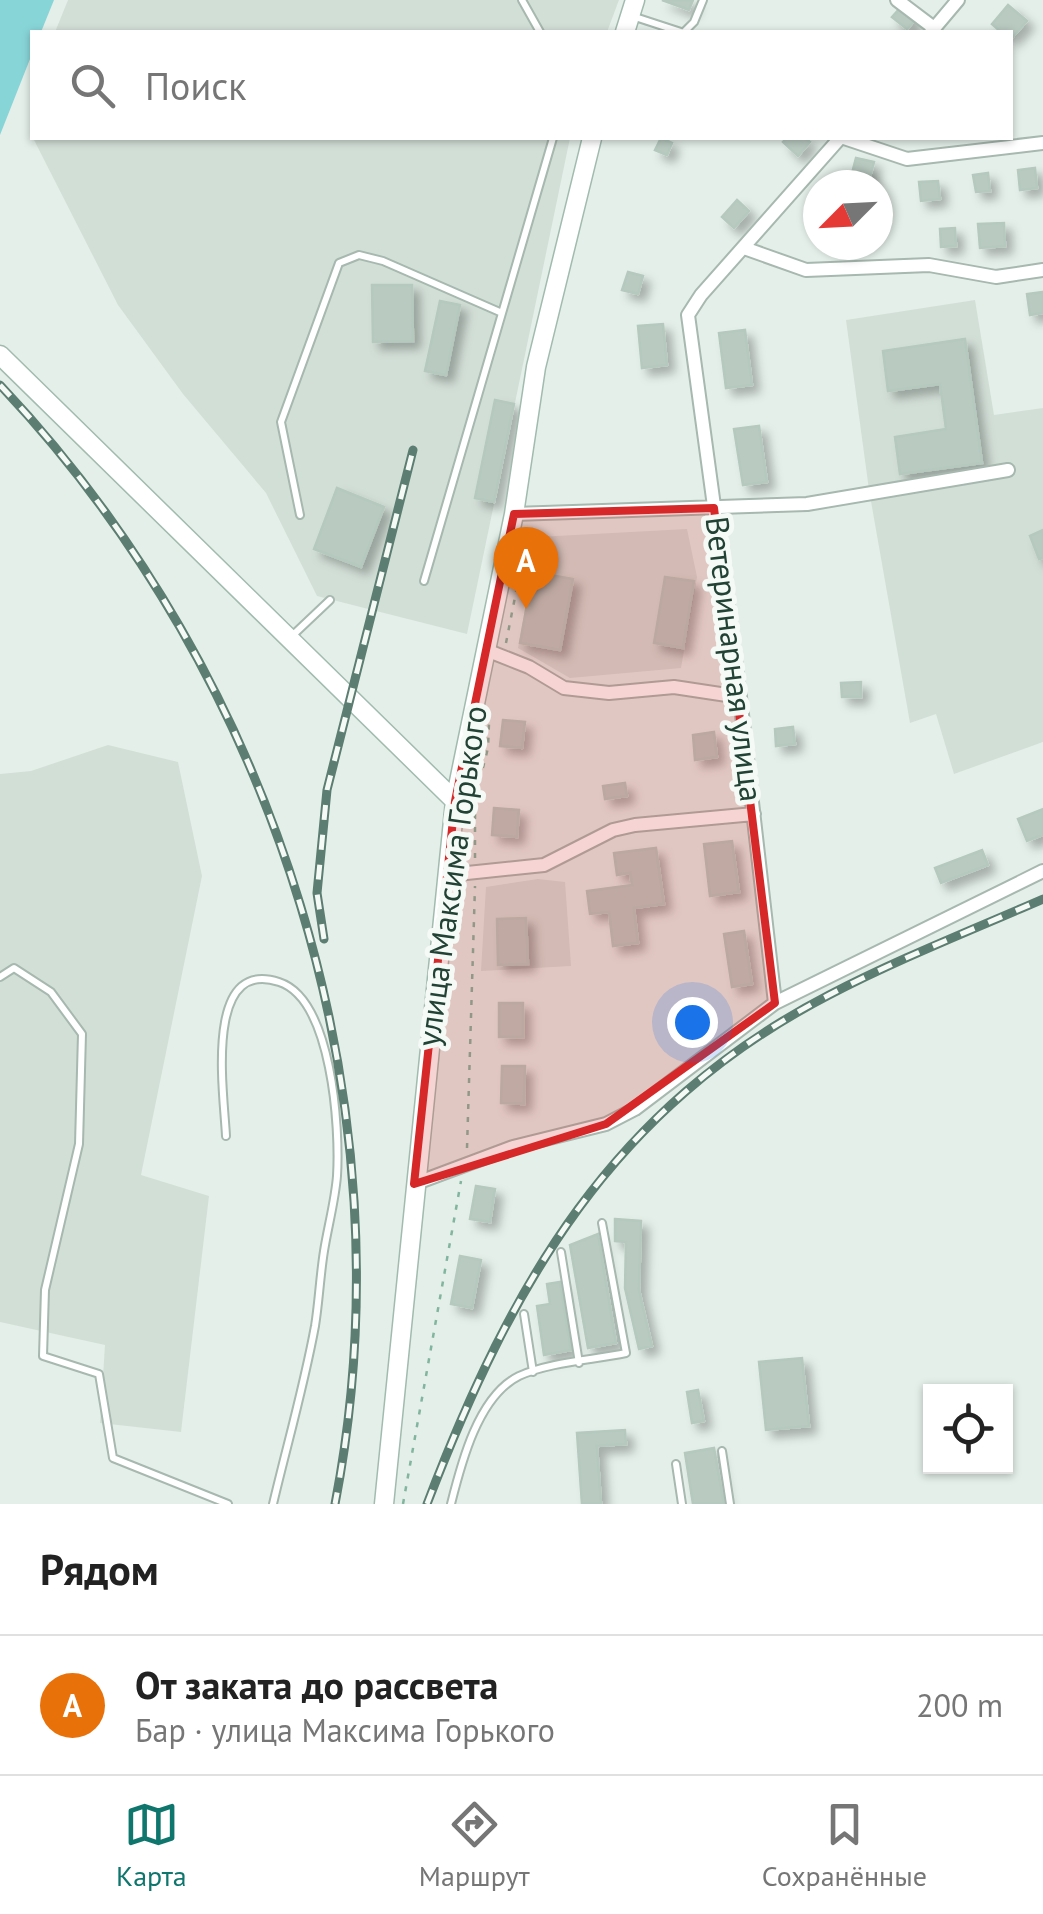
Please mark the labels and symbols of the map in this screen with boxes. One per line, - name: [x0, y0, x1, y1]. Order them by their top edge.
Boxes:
- north arrow: [803, 170, 893, 260]
- street label: Ветеринарная улица: [697, 514, 773, 804]
- pin: A: [494, 526, 558, 609]
- street label: улица Максима Горького: [406, 703, 496, 1049]
- your location: [667, 997, 718, 1048]

